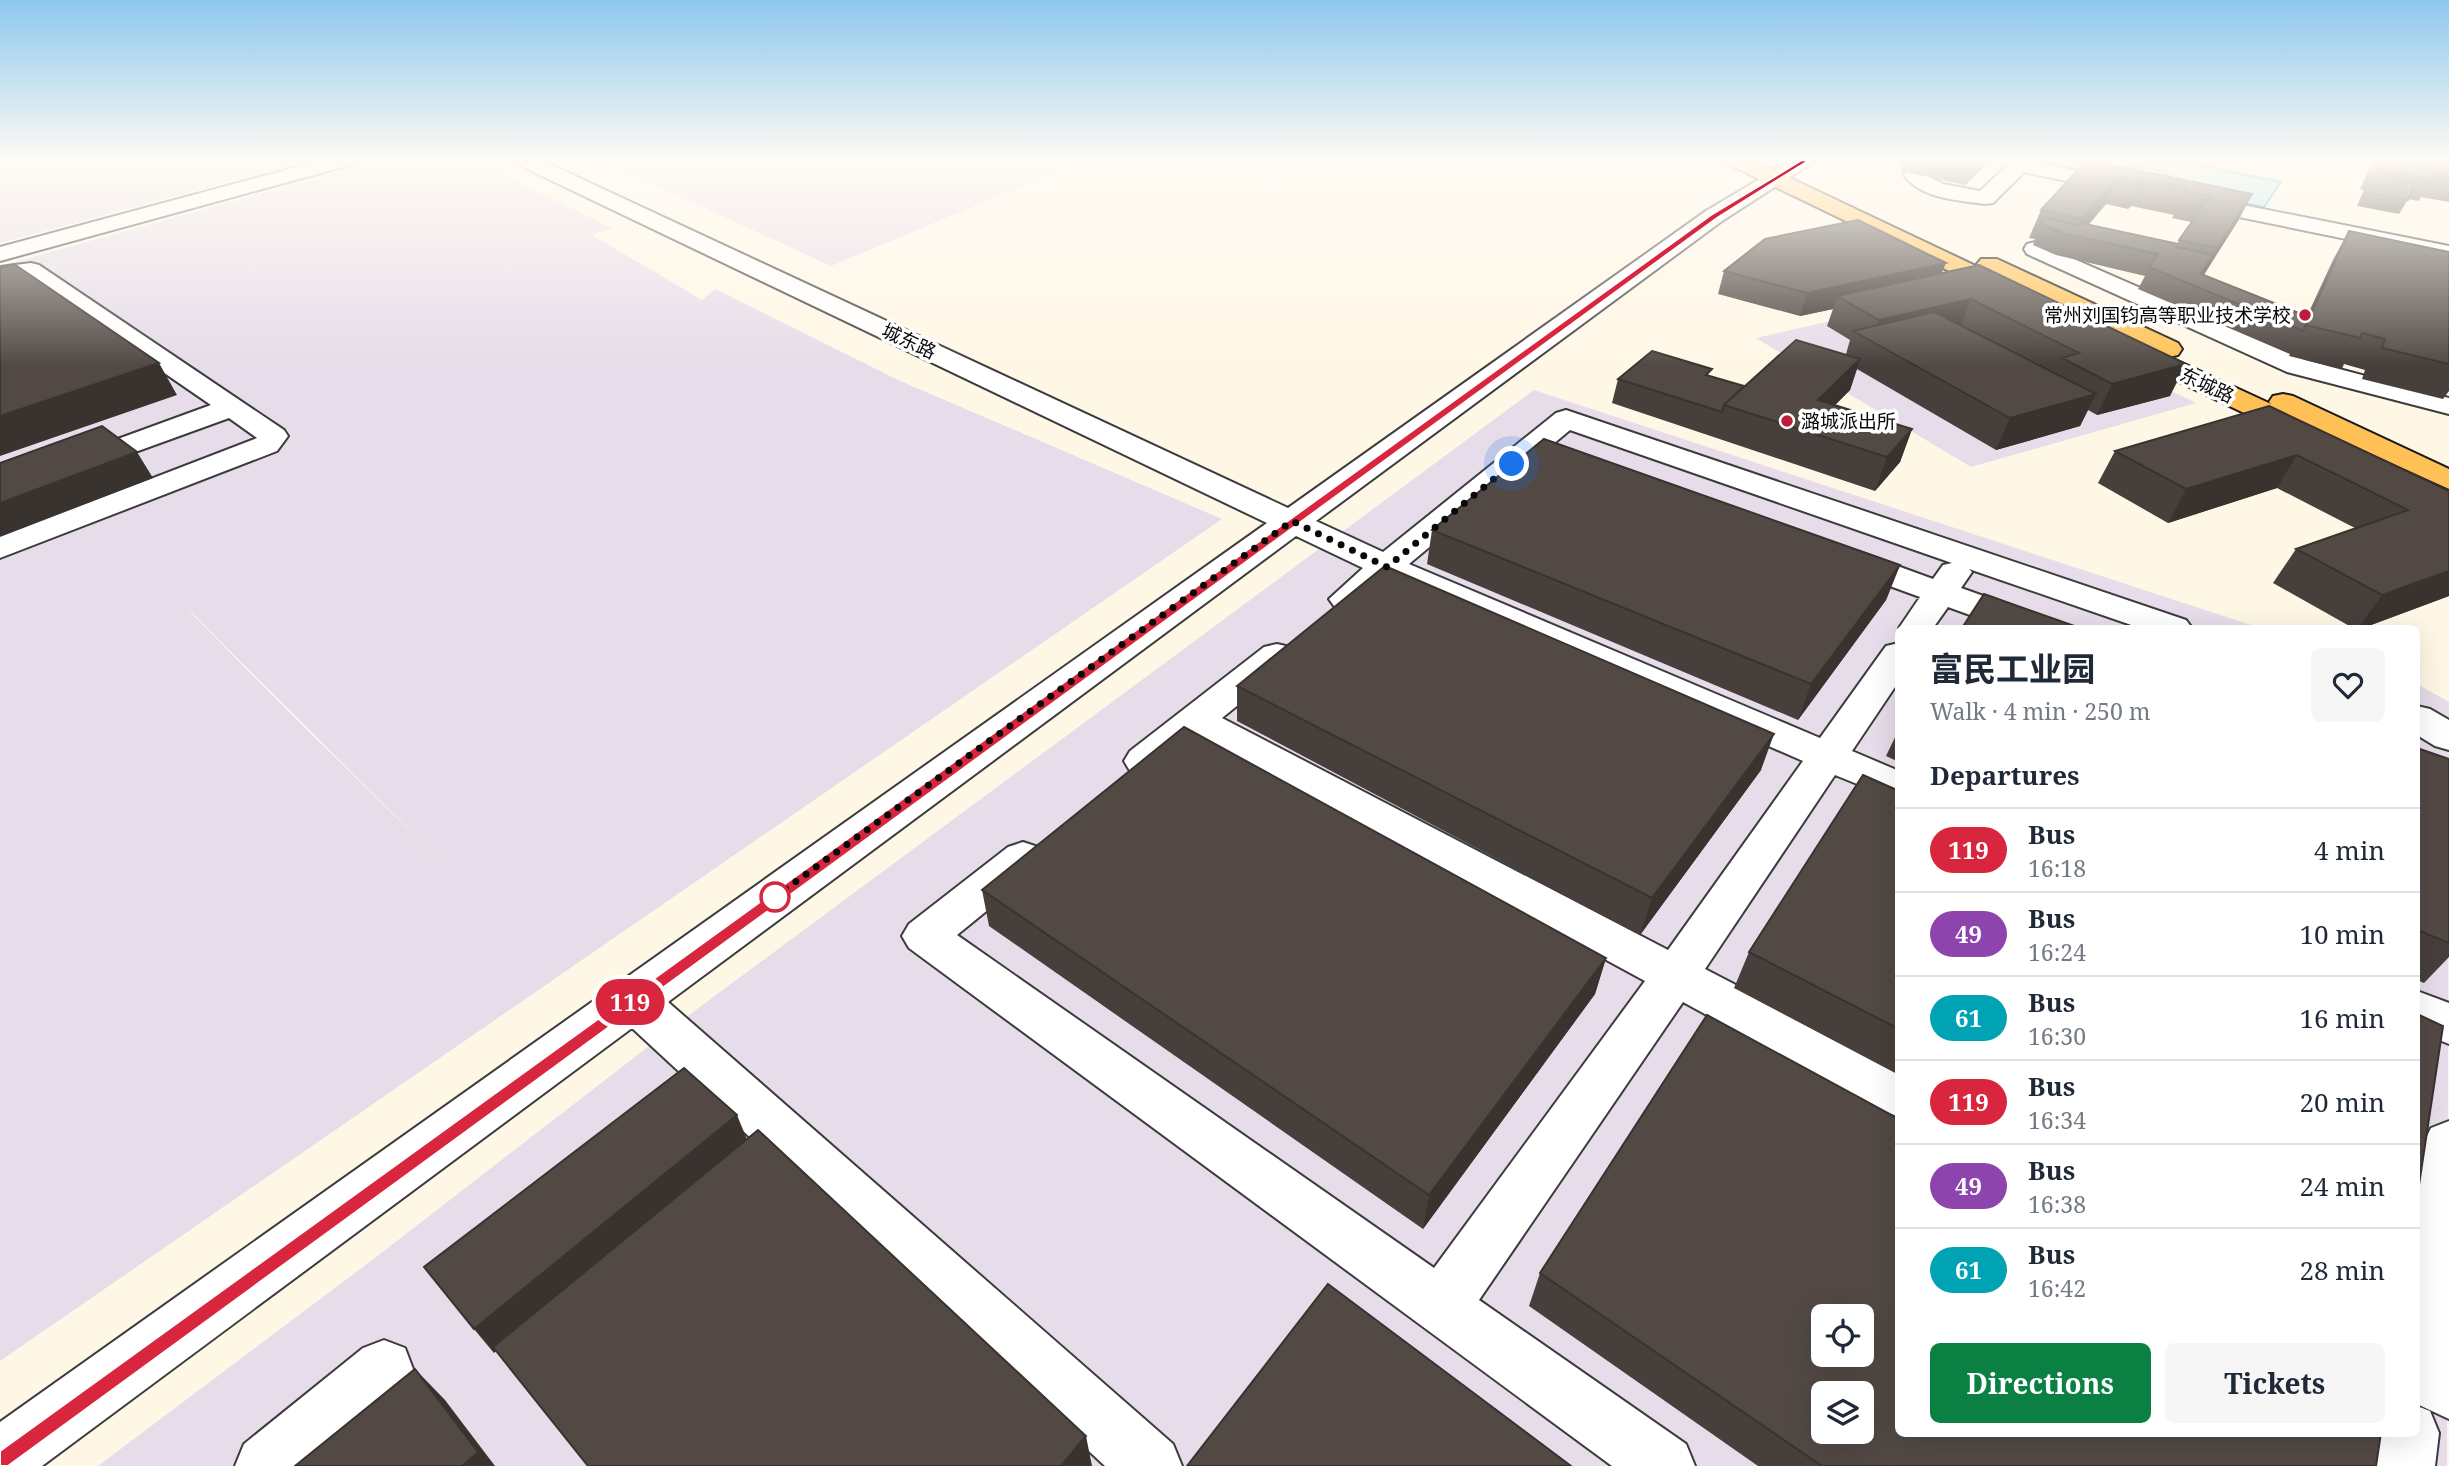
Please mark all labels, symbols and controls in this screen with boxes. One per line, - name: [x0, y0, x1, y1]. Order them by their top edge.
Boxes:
- place label: 常州刘国钧高等职业技术学校: [2044, 302, 2291, 328]
- marker: 常州刘国钧高等职业技术学校: [2297, 307, 2313, 323]
- street label: 城东路: [878, 317, 940, 365]
- street label: 东城路: [2176, 361, 2238, 409]
- place label: 潞城派出所: [1801, 408, 1896, 434]
- marker: 潞城派出所: [1779, 413, 1795, 429]
- your location: [1494, 446, 1529, 481]
- text: 富民工业园: [1930, 646, 2095, 691]
- button: heart: [2311, 648, 2385, 722]
- text: Walk · 4 min · 250 m: [1930, 695, 2150, 727]
- text: Departures: [1930, 757, 2080, 793]
- text: Bus: [2028, 816, 2075, 852]
- text: 4 min: [2314, 832, 2385, 868]
- text: 119: [1948, 833, 1989, 866]
- text: 16:18: [2028, 852, 2086, 884]
- unlabelled marker: [760, 882, 790, 912]
- text: Bus: [2028, 900, 2075, 936]
- text: 10 min: [2300, 916, 2385, 952]
- text: 49: [1955, 917, 1982, 950]
- text: 16:24: [2028, 936, 2086, 968]
- line badge: 119: [590, 979, 670, 1025]
- text: Bus: [2028, 984, 2075, 1020]
- text: 119: [610, 985, 650, 1018]
- text: 16 min: [2300, 1000, 2385, 1036]
- text: 61: [1955, 1001, 1982, 1034]
- text: 16:30: [2028, 1020, 2086, 1052]
- text: Bus: [2028, 1068, 2075, 1104]
- text: 20 min: [2300, 1084, 2385, 1120]
- text: 119: [1948, 1085, 1989, 1118]
- text: 16:34: [2028, 1104, 2086, 1136]
- text: Bus: [2028, 1152, 2075, 1188]
- text: 24 min: [2300, 1168, 2385, 1204]
- text: 49: [1955, 1169, 1982, 1202]
- text: 16:38: [2028, 1188, 2086, 1220]
- text: Bus: [2028, 1236, 2075, 1272]
- text: 28 min: [2300, 1252, 2385, 1288]
- text: 61: [1955, 1253, 1982, 1286]
- text: 16:42: [2028, 1272, 2086, 1304]
- map controls: [1811, 1304, 1874, 1444]
- button: locate: [1811, 1304, 1874, 1367]
- button: Directions: [1930, 1343, 2151, 1423]
- button: Tickets: [2165, 1343, 2385, 1423]
- button: layers: [1811, 1381, 1874, 1444]

